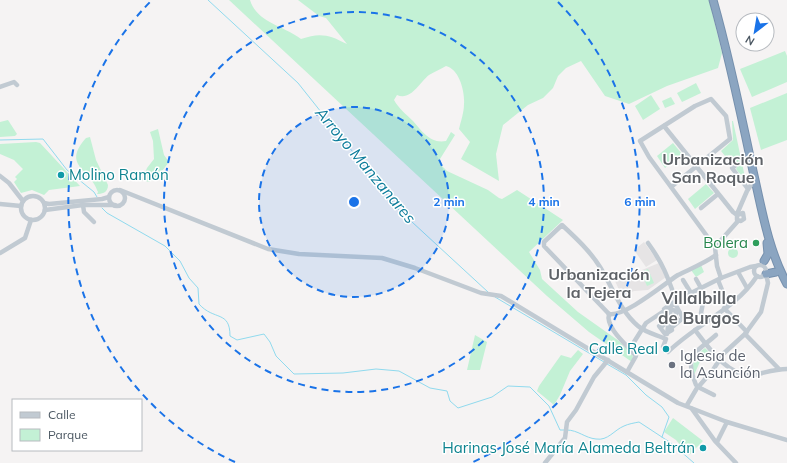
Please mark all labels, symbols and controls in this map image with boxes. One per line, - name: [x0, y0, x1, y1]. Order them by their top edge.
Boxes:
- north arrow: [735, 12, 775, 52]
- text: N: [743, 32, 757, 49]
- water label: Arroyo Manzanares: [311, 102, 421, 227]
- district label: Urbanización San Roque: [662, 149, 764, 187]
- place label: Molino Ramón: [69, 165, 169, 184]
- marker: Molino Ramón: [56, 170, 66, 180]
- text: 2 min: [433, 194, 465, 209]
- text: 4 min: [528, 194, 560, 209]
- text: 6 min: [624, 194, 656, 209]
- centre of rings: [347, 195, 361, 209]
- place label: Bolera: [703, 233, 748, 252]
- marker: Bolera: [751, 238, 761, 248]
- district label: Urbanización la Tejera: [548, 264, 650, 302]
- district label: Villalbilla de Burgos: [658, 287, 740, 328]
- place label: Calle Real: [589, 339, 658, 358]
- marker: Calle Real: [661, 344, 671, 354]
- place label: Iglesia de la Asunción: [680, 346, 761, 382]
- marker: Iglesia de la Asunción: [667, 360, 677, 370]
- legend: [12, 399, 142, 451]
- text: Calle: [48, 407, 75, 422]
- text: Parque: [48, 427, 88, 442]
- place label: Harinas José María Alameda Beltrán: [442, 438, 695, 457]
- marker: Harinas José María Alameda Beltrán: [698, 443, 708, 453]

